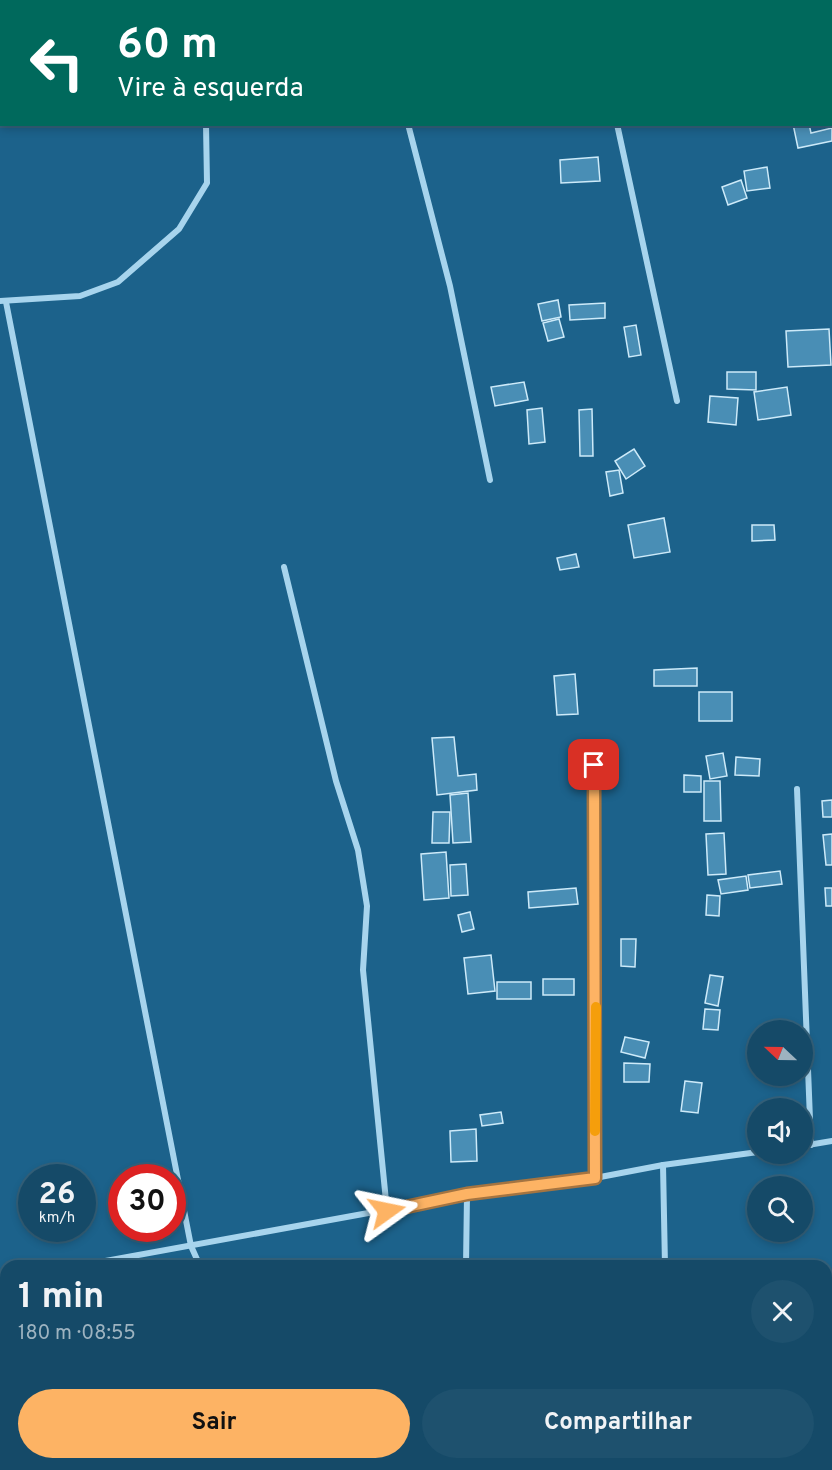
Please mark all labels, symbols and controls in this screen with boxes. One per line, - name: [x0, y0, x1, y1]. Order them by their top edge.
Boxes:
- text: 60 m: [117, 20, 218, 73]
- icon: left: [18, 24, 96, 102]
- text: Vire à esquerda: [117, 72, 304, 106]
- pin: [568, 739, 619, 790]
- icon: arrive: [577, 748, 610, 781]
- north arrow: [747, 1020, 813, 1086]
- map controls: [747, 1020, 813, 1242]
- button: sound: [747, 1098, 813, 1164]
- speed limit sign: 30: [108, 1164, 186, 1242]
- button: search: [747, 1176, 813, 1242]
- text: 26: [39, 1177, 75, 1214]
- position arrow: [355, 1179, 419, 1243]
- text: km/h: [39, 1209, 75, 1228]
- text: 1 min: [18, 1275, 104, 1321]
- button: close: [751, 1280, 814, 1343]
- text: 180 m · 08:55: [18, 1321, 136, 1347]
- button: Sair: [18, 1389, 410, 1458]
- button: Compartilhar: [422, 1389, 814, 1458]

